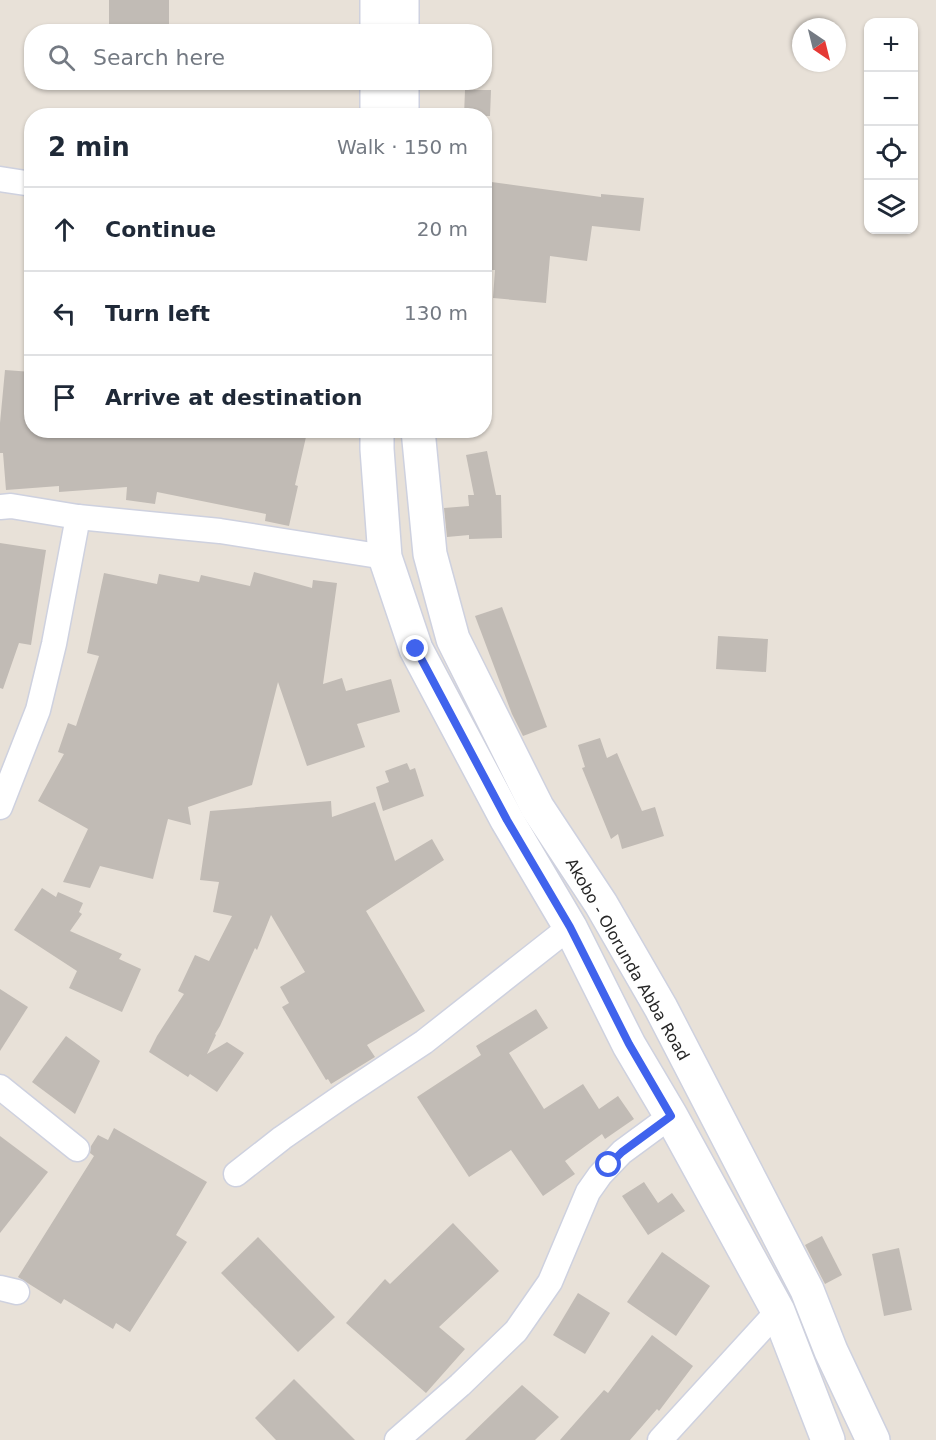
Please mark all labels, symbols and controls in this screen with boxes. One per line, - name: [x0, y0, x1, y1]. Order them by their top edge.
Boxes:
- north arrow: [792, 18, 846, 72]
- map controls: [864, 18, 918, 234]
- button: +: [864, 18, 918, 72]
- search box: [24, 24, 492, 90]
- icon: search: [45, 41, 78, 74]
- text: Search here: [93, 45, 225, 70]
- button: −: [864, 72, 918, 126]
- button: locate: [864, 126, 918, 180]
- text: 2 min: [48, 132, 130, 162]
- text: Walk · 150 m: [337, 135, 468, 159]
- button: layers: [864, 180, 918, 234]
- icon: ahead: [48, 213, 81, 246]
- text: Continue: [105, 217, 216, 242]
- text: 20 m: [417, 217, 468, 241]
- icon: left: [48, 297, 81, 330]
- text: Turn left: [105, 301, 210, 326]
- text: 130 m: [404, 301, 468, 325]
- icon: arrive: [48, 381, 81, 414]
- text: Arrive at destination: [105, 385, 362, 410]
- route end: [402, 635, 428, 661]
- street label: Akobo - Olorunda Abba Road: [562, 855, 693, 1064]
- route start: [595, 1151, 621, 1177]

